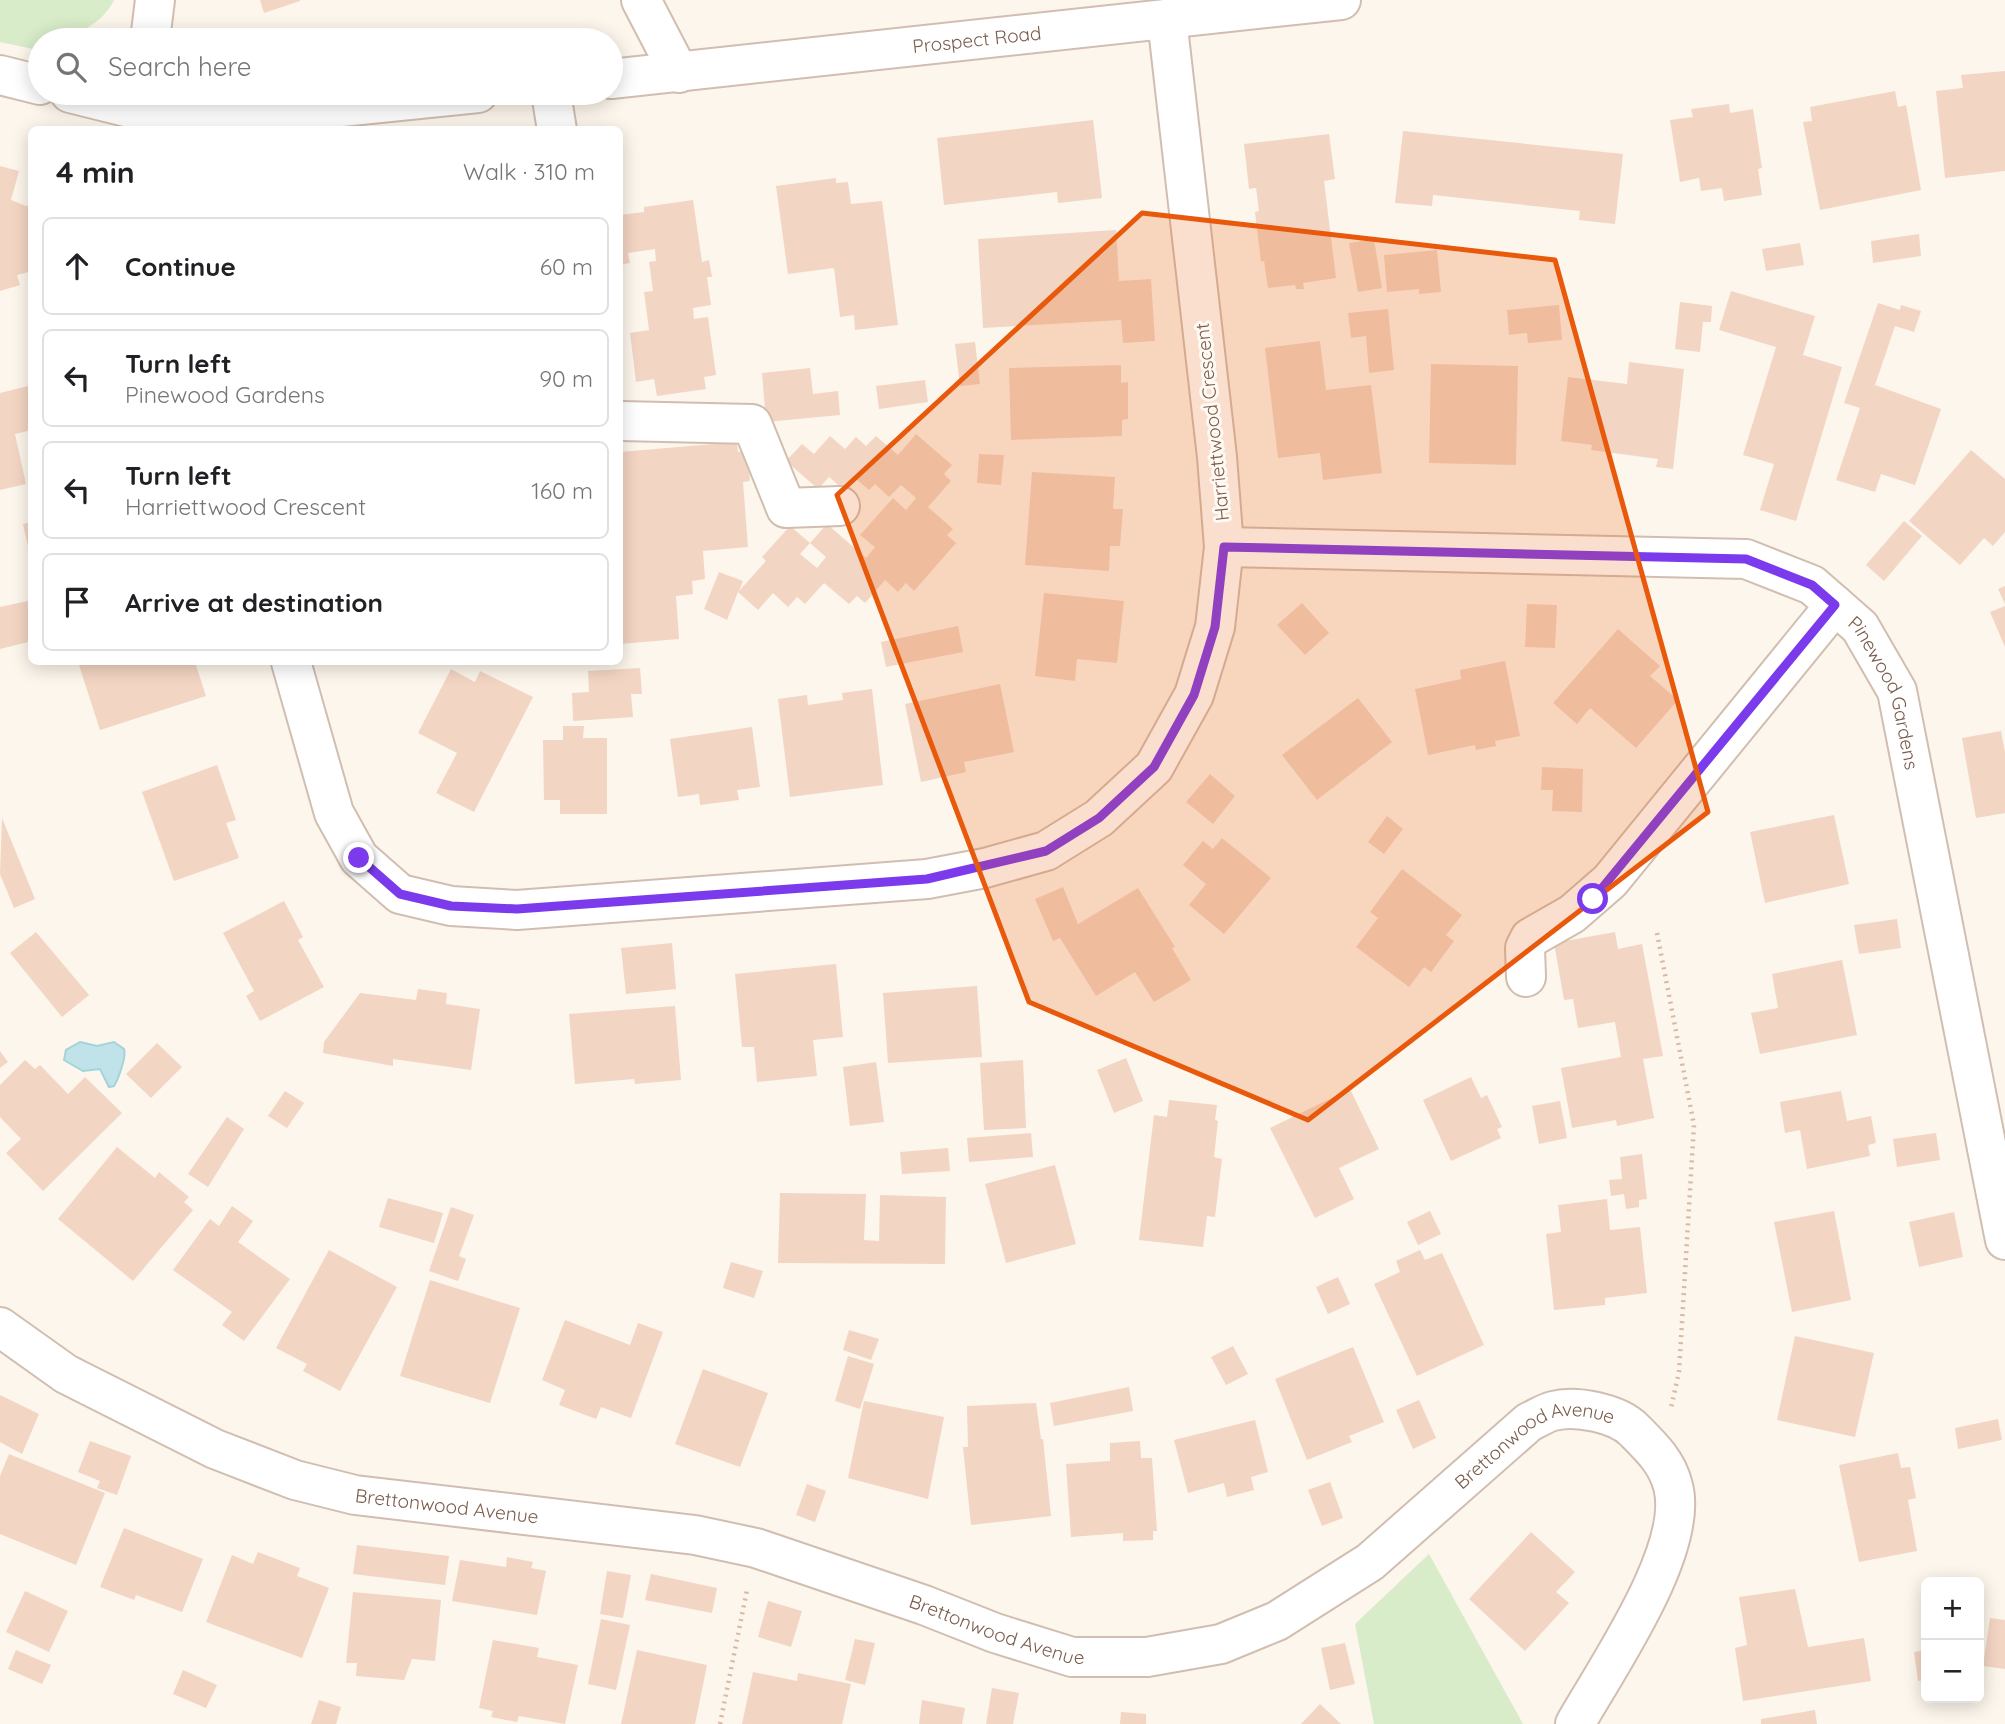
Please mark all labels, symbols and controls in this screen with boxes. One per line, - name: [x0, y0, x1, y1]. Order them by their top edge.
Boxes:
- street label: Prospect Road: [911, 21, 1043, 58]
- search box: [28, 28, 623, 105]
- icon: search: [52, 48, 90, 86]
- text: Search here: [108, 50, 252, 83]
- text: 4 min: [56, 153, 135, 191]
- text: Walk · 310 m: [463, 157, 595, 186]
- icon: ahead: [58, 247, 96, 285]
- text: Continue: [125, 250, 236, 283]
- text: 60 m: [540, 252, 593, 281]
- street label: Harriettwood Crescent: [1190, 322, 1234, 522]
- text: Turn left: [125, 347, 232, 380]
- icon: left: [58, 359, 96, 397]
- text: 90 m: [539, 364, 593, 393]
- text: Pinewood Gardens: [125, 380, 325, 409]
- text: Turn left: [125, 459, 232, 492]
- icon: left: [58, 471, 96, 509]
- text: 160 m: [531, 476, 593, 505]
- text: Harriettwood Crescent: [125, 492, 366, 521]
- icon: arrive: [58, 583, 96, 621]
- text: Arrive at destination: [125, 586, 383, 619]
- street label: Pinewood Gardens: [1843, 610, 1924, 772]
- route end: [343, 842, 374, 873]
- route start: [1577, 883, 1608, 914]
- street label: Brettonwood Avenue: [1449, 1397, 1618, 1494]
- street label: Brettonwood Avenue: [354, 1483, 540, 1528]
- map controls: [1921, 1577, 1984, 1703]
- button: +: [1921, 1577, 1984, 1640]
- street label: Brettonwood Avenue: [906, 1589, 1085, 1669]
- button: −: [1921, 1640, 1984, 1703]

